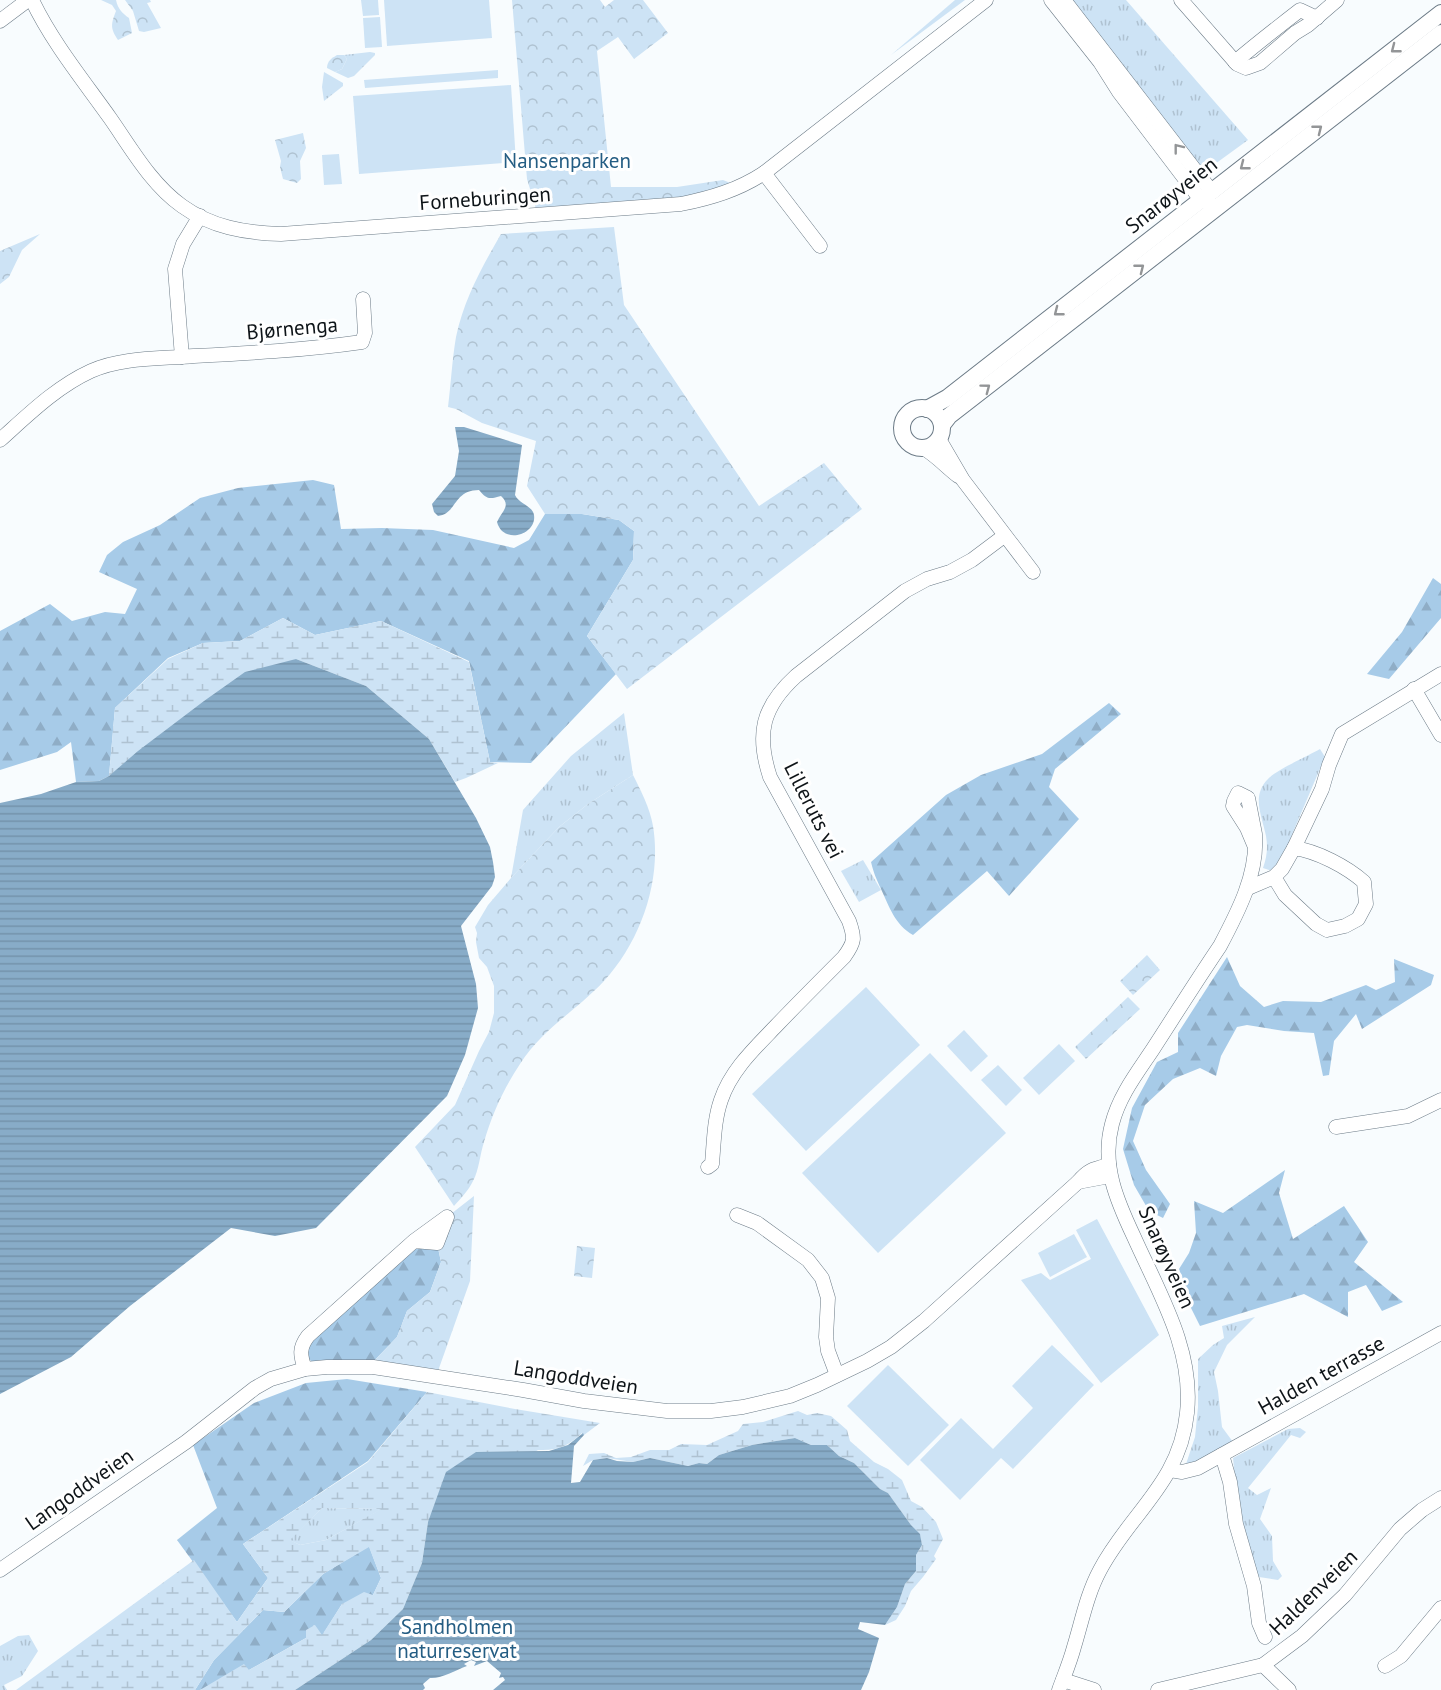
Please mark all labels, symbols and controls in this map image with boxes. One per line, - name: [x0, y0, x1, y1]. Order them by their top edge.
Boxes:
- one-way arrow: [1391, 41, 1402, 52]
- one-way arrow: [1311, 125, 1322, 136]
- one-way arrow: [1175, 143, 1186, 154]
- park label: Nansenparken: [503, 147, 631, 174]
- street label: Snarøyveien: [1120, 151, 1222, 239]
- one-way arrow: [1240, 159, 1251, 170]
- street label: Forneburingen: [418, 180, 552, 216]
- one-way arrow: [1133, 264, 1144, 275]
- one-way arrow: [1054, 304, 1065, 315]
- street label: Bjørnenga: [245, 311, 339, 345]
- one-way arrow: [979, 384, 990, 395]
- street label: Lilleruts vei: [778, 757, 850, 863]
- street label: Snarøyveien: [1132, 1201, 1202, 1313]
- street label: Halden terrasse: [1253, 1329, 1389, 1421]
- street label: Langoddveien: [512, 1354, 640, 1400]
- street label: Langoddveien: [20, 1442, 138, 1536]
- street label: Haldenveien: [1263, 1543, 1363, 1641]
- park label: Sandholmen naturreservat: [397, 1613, 517, 1664]

